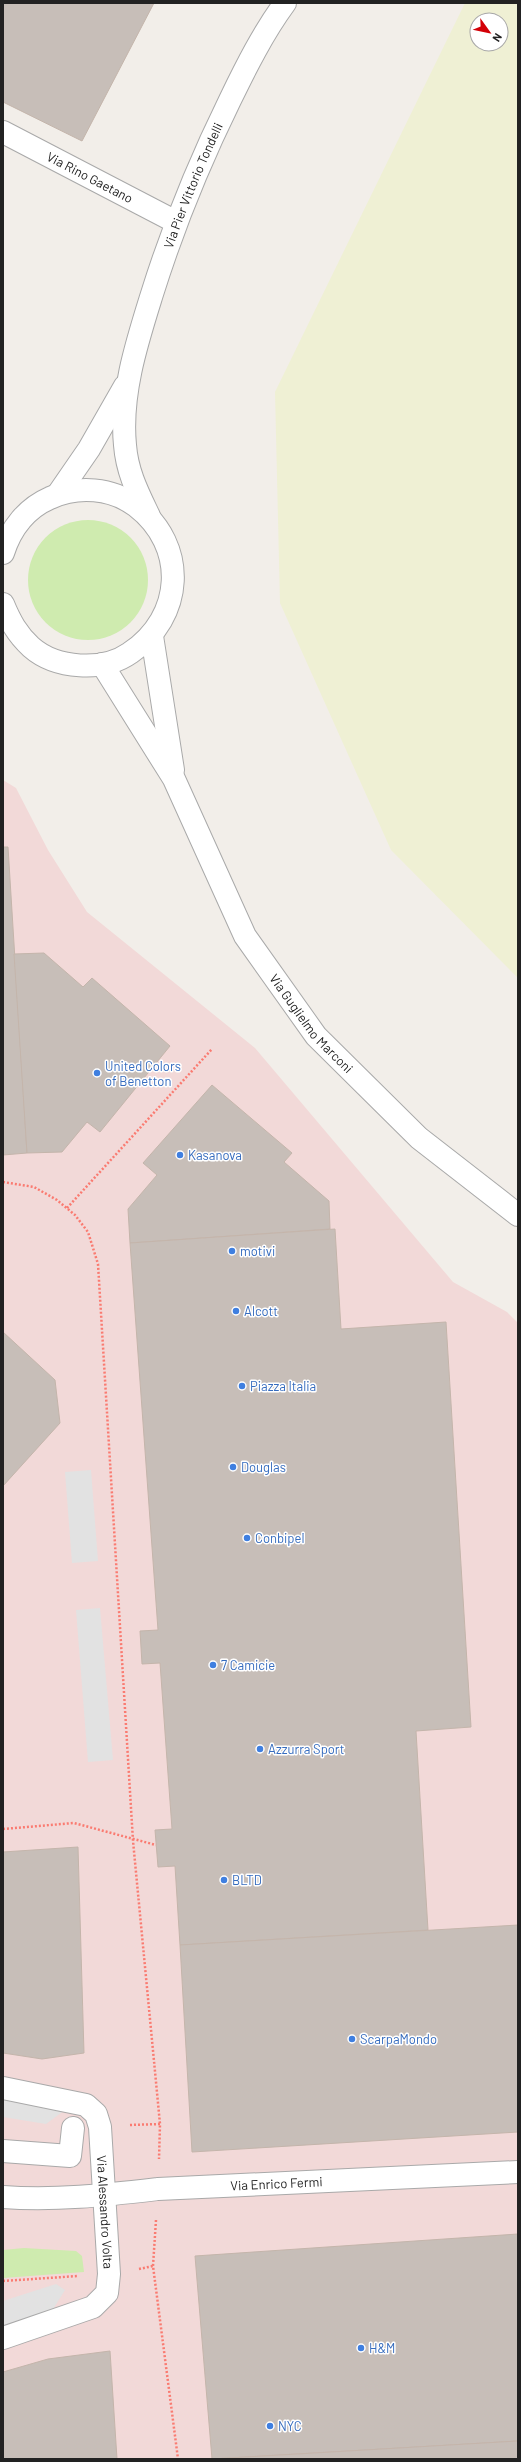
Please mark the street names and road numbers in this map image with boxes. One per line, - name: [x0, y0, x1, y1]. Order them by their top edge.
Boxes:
- street label: Via Pier Vittorio Tondelli: [160, 120, 226, 250]
- street label: Via Rino Gaetano: [44, 148, 136, 206]
- street label: Via Guglielmo Marconi: [266, 971, 357, 1076]
- street label: Via Alessandro Volta: [94, 2155, 117, 2269]
- street label: Via Enrico Fermi: [230, 2173, 323, 2194]

